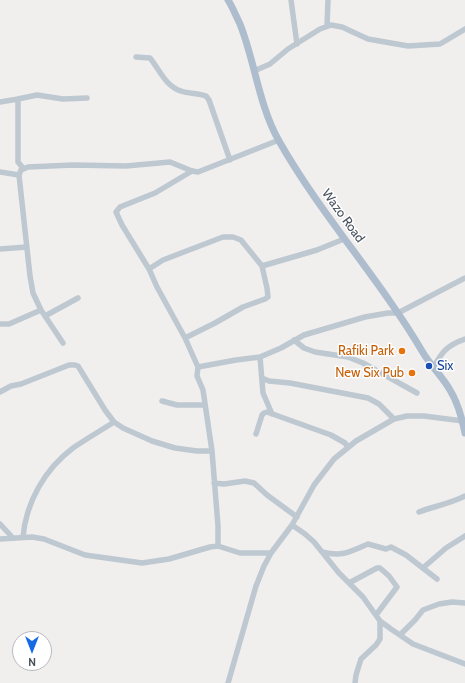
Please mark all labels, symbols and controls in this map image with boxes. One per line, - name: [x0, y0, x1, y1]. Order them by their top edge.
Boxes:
- street label: Wazo Road: [318, 186, 368, 246]
- place label: Rafiki Park: [338, 343, 394, 359]
- marker: Rafiki Park: [397, 346, 407, 356]
- place label: Six: [437, 358, 453, 374]
- marker: Six: [424, 361, 434, 371]
- place label: New Six Pub: [335, 365, 404, 381]
- marker: New Six Pub: [407, 368, 417, 378]
- north arrow: [12, 631, 52, 671]
- text: N: [28, 655, 36, 669]

